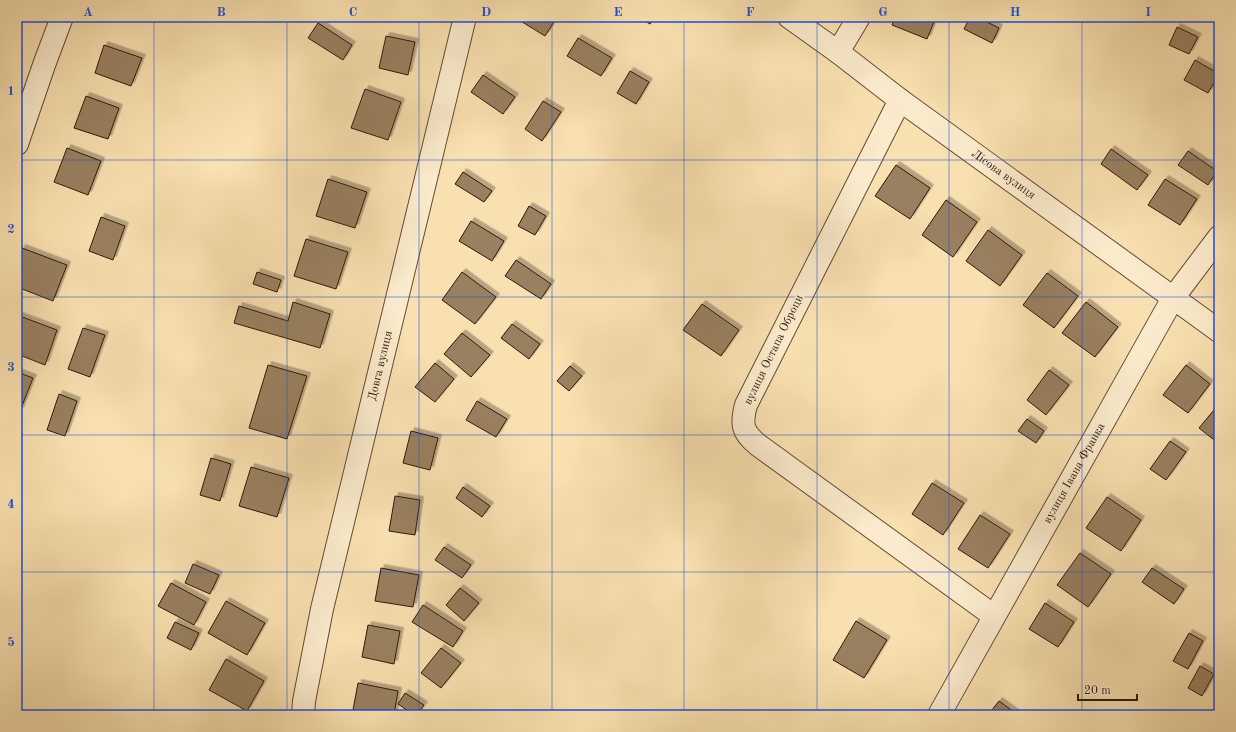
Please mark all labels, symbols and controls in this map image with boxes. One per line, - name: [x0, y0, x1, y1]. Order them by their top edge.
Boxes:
- text: A: [83, 6, 93, 19]
- text: B: [216, 6, 226, 19]
- text: C: [349, 6, 357, 19]
- text: D: [481, 6, 491, 19]
- text: E: [614, 6, 623, 19]
- text: F: [746, 6, 755, 19]
- text: G: [878, 6, 888, 19]
- text: H: [1010, 6, 1021, 19]
- text: I: [1145, 6, 1151, 19]
- text: 1: [7, 85, 15, 98]
- street label: Лісова вулиця: [969, 148, 1037, 202]
- text: 2: [7, 223, 15, 236]
- street label: вулиця Остапа Оброци: [742, 293, 806, 407]
- street label: Довга вулиця: [367, 330, 395, 402]
- text: 3: [7, 361, 15, 374]
- street label: вулиця Івана Франка: [1042, 421, 1108, 526]
- text: 4: [7, 498, 15, 511]
- text: 5: [7, 636, 15, 649]
- scale bar: [1078, 676, 1137, 702]
- text: 20 m: [1084, 685, 1111, 697]

